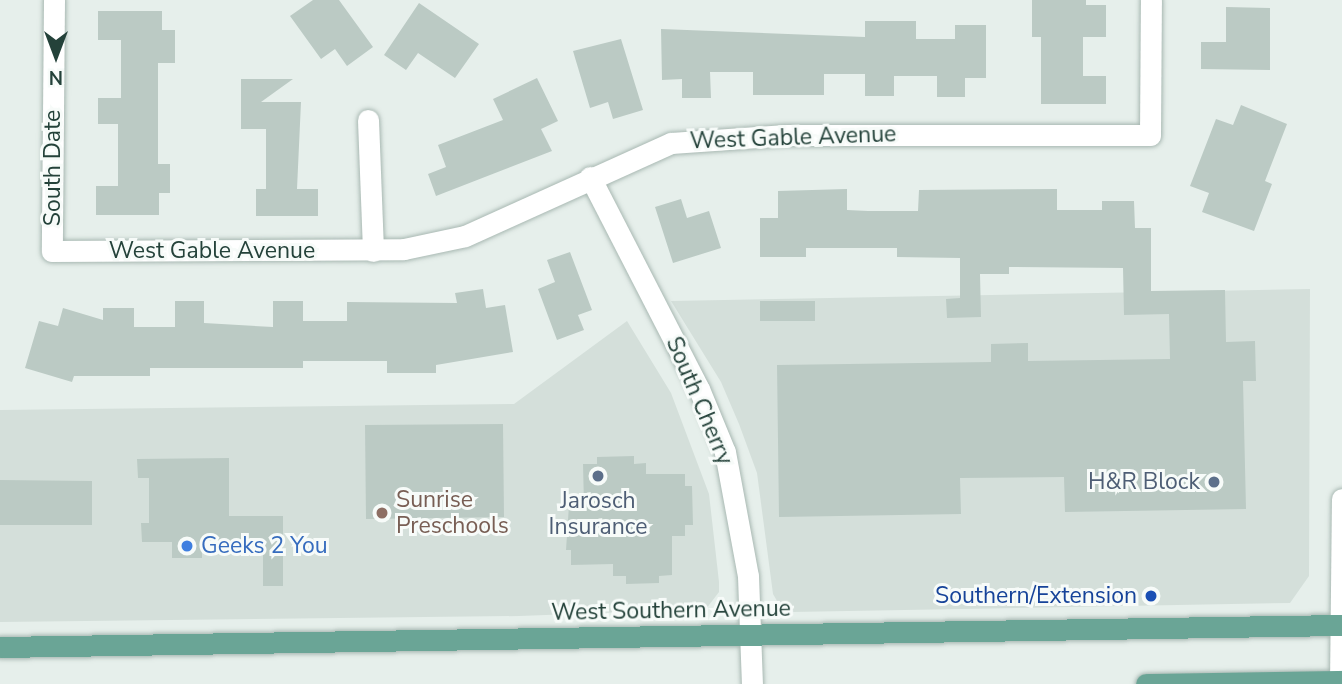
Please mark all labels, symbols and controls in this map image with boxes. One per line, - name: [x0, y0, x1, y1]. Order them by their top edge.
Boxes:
- north arrow: [21, 21, 91, 91]
- text: N: [49, 64, 63, 90]
- street label: South Date: [39, 110, 67, 226]
- street label: West Gable Avenue: [689, 121, 897, 155]
- street label: West Gable Avenue: [109, 237, 315, 265]
- street label: South Cherry: [660, 333, 738, 469]
- marker: Jarosch Insurance: [590, 468, 606, 484]
- place label: H&R Block: [1088, 468, 1200, 496]
- marker: H&R Block: [1206, 474, 1222, 490]
- place label: Sunrise Preschools: [396, 486, 509, 540]
- place label: Jarosch Insurance: [549, 487, 647, 541]
- marker: Sunrise Preschools: [374, 505, 390, 521]
- place label: Geeks 2 You: [201, 532, 328, 560]
- marker: Geeks 2 You: [179, 538, 195, 554]
- place label: Southern/Extension: [935, 582, 1137, 610]
- marker: Southern/Extension: [1143, 588, 1159, 604]
- street label: West Southern Avenue: [551, 595, 791, 627]

